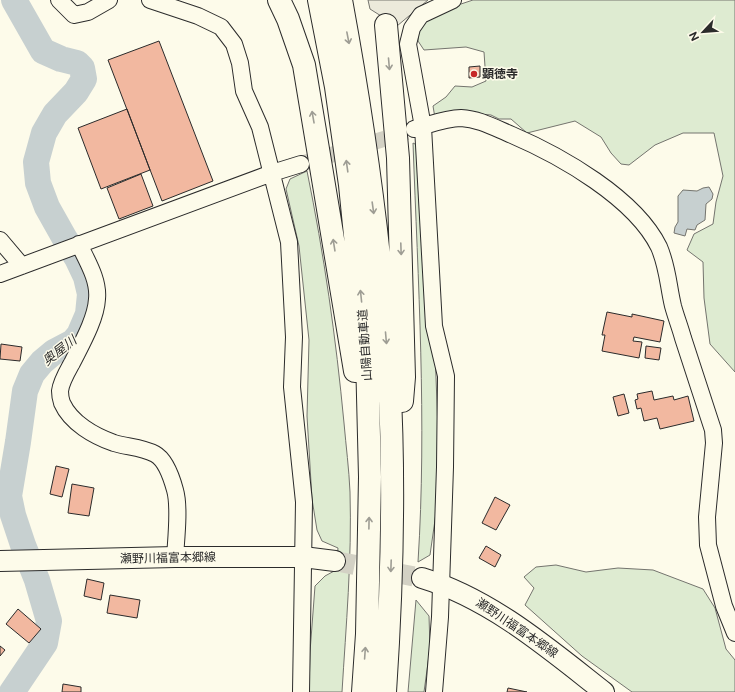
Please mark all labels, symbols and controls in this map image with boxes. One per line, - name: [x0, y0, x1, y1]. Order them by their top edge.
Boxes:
- north arrow: [683, 12, 723, 52]
- text: N: [687, 30, 701, 43]
- one-way arrow: [344, 31, 352, 44]
- one-way arrow: [385, 57, 393, 70]
- place label: 顕徳寺: [482, 67, 518, 81]
- marker: 顕徳寺: [469, 69, 479, 79]
- one-way arrow: [309, 111, 317, 124]
- one-way arrow: [343, 160, 351, 173]
- one-way arrow: [369, 202, 377, 215]
- one-way arrow: [330, 239, 338, 252]
- one-way arrow: [397, 242, 405, 255]
- one-way arrow: [358, 290, 365, 303]
- street label: 山陽自動車道: [356, 309, 374, 381]
- water label: 奥屋川: [39, 331, 81, 368]
- one-way arrow: [382, 331, 389, 344]
- one-way arrow: [366, 517, 373, 530]
- street label: 瀬野川福富本郷線: [120, 550, 216, 566]
- one-way arrow: [387, 559, 395, 572]
- street label: 瀬野川福富本郷線: [473, 595, 561, 661]
- one-way arrow: [362, 647, 369, 660]

